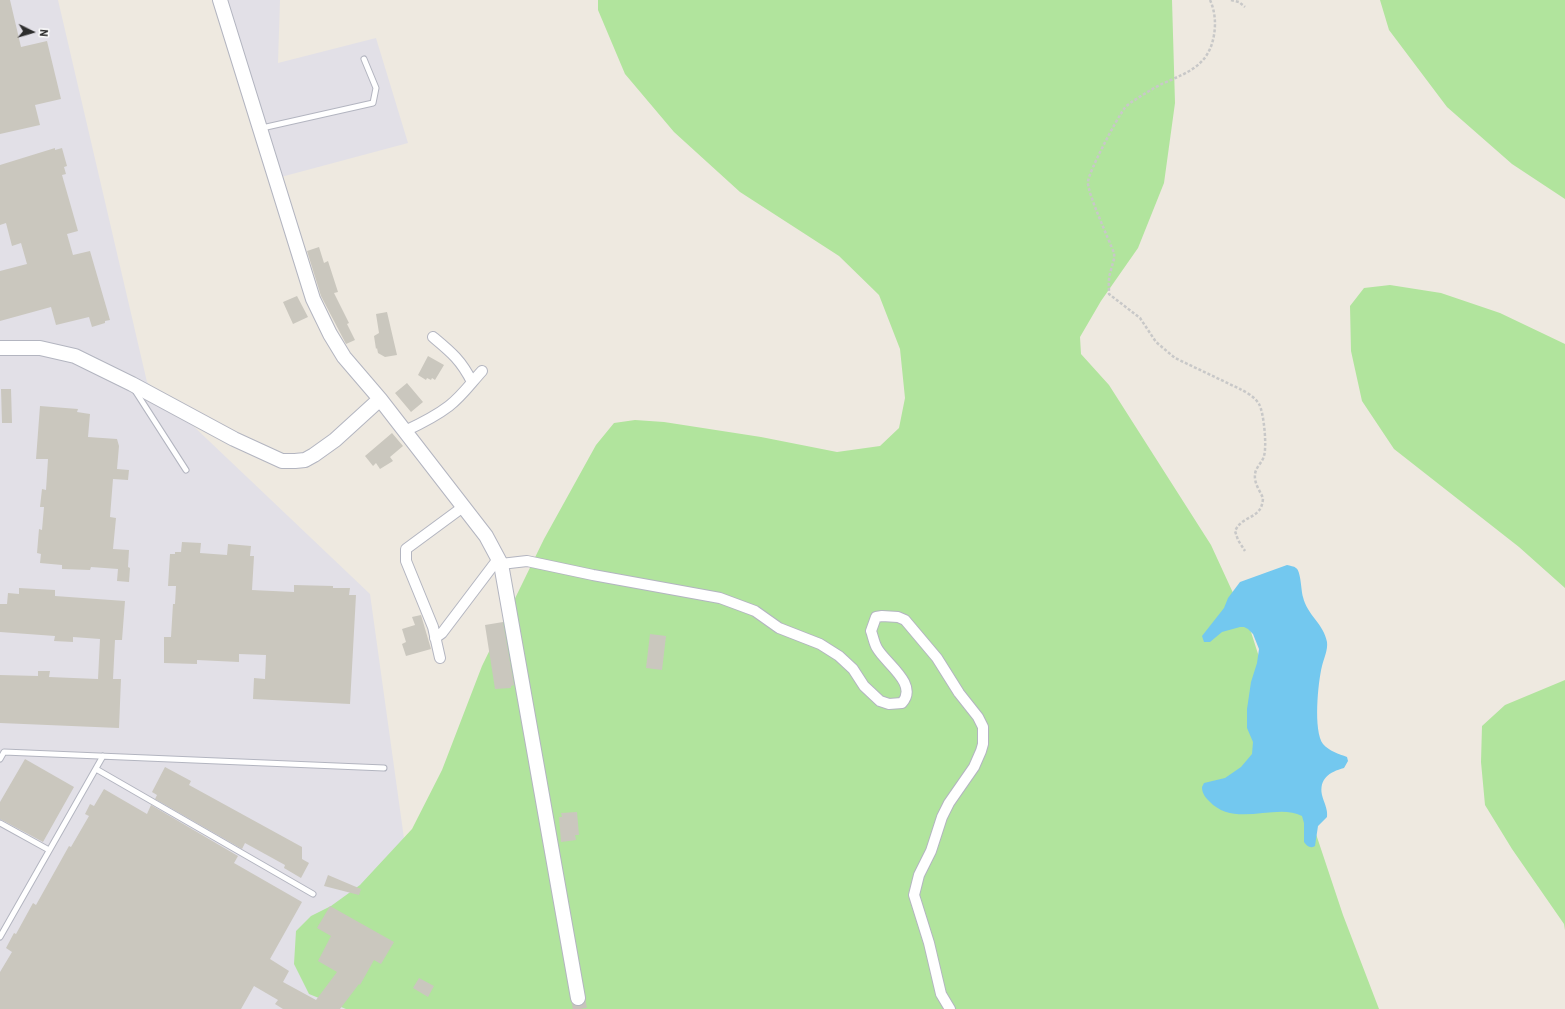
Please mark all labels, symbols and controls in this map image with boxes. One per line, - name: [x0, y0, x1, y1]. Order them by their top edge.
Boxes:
- north arrow: [12, 12, 52, 52]
- text: N: [38, 29, 51, 37]

